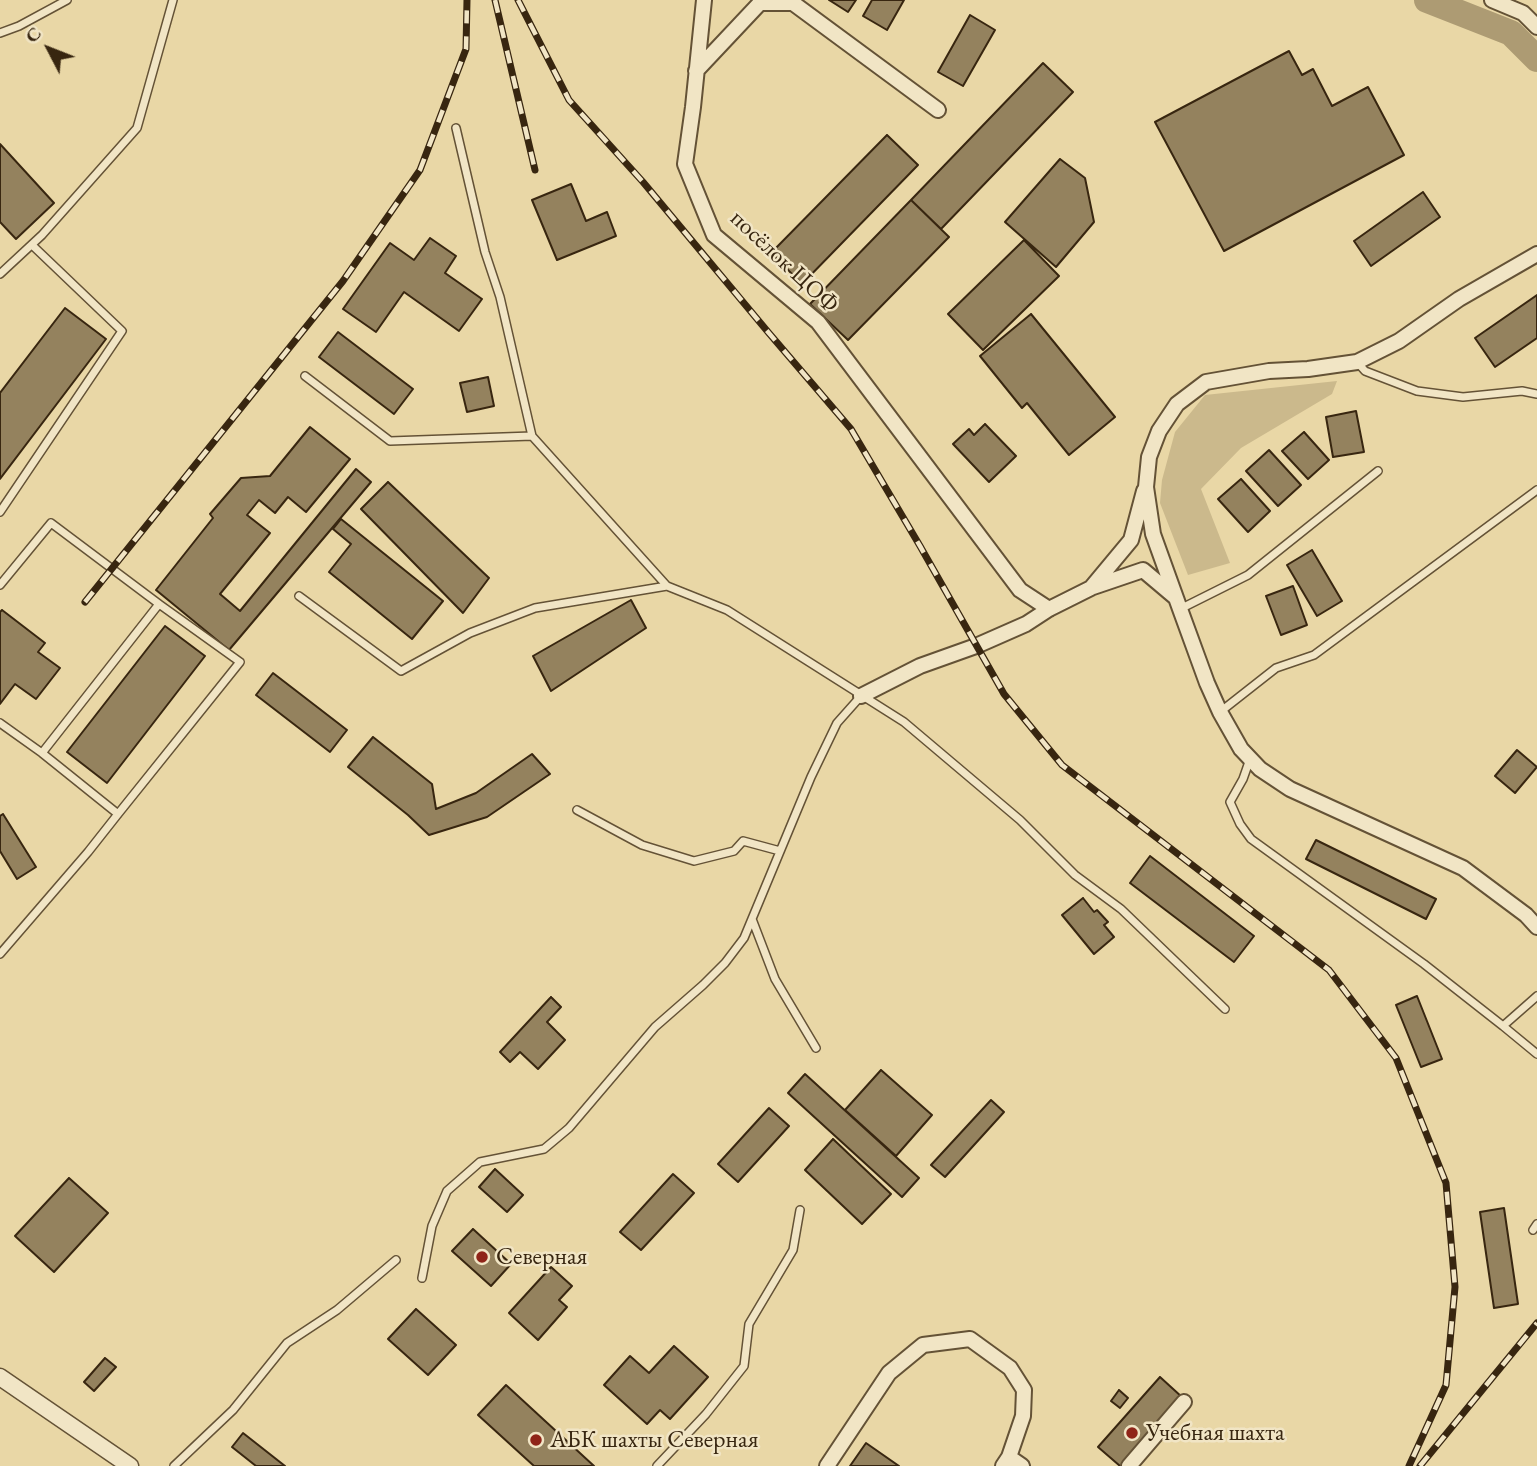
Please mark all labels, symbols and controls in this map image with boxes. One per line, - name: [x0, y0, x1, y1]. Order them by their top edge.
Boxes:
- north arrow: [14, 14, 84, 84]
- text: С: [19, 21, 47, 48]
- street label: посёлок ЦОФ: [724, 205, 844, 319]
- place label: Северная: [496, 1243, 587, 1271]
- marker: Северная: [474, 1249, 490, 1265]
- place label: Учебная шахта: [1146, 1419, 1285, 1447]
- marker: Учебная шахта: [1124, 1425, 1140, 1441]
- place label: АБК шахты Северная: [550, 1426, 758, 1454]
- marker: АБК шахты Северная: [528, 1432, 544, 1448]

